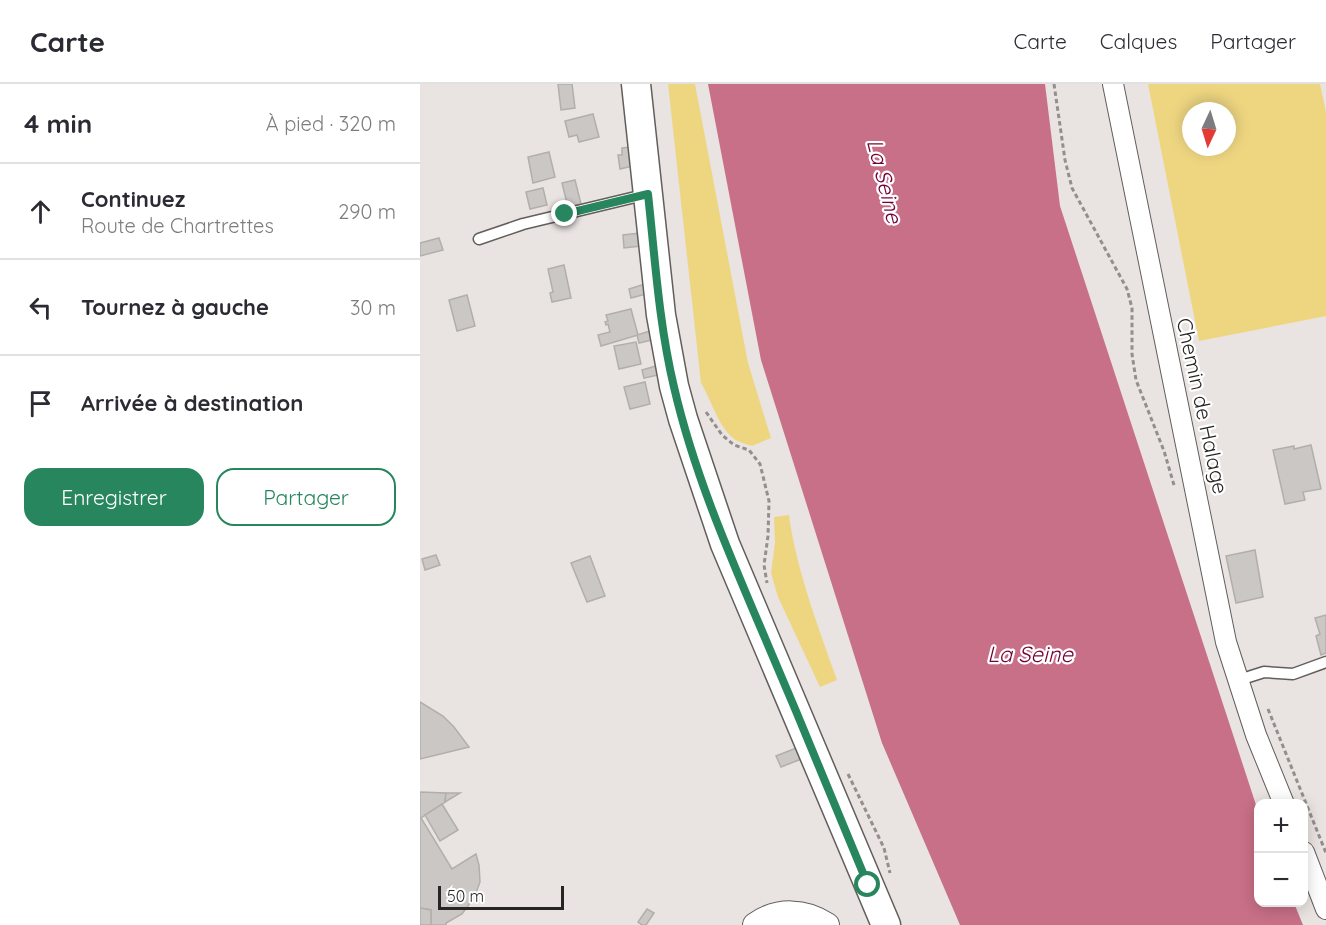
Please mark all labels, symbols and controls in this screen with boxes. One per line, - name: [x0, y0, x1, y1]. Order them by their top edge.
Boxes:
- text: Carte: [30, 24, 105, 59]
- text: Carte: [1013, 28, 1067, 54]
- text: Calques: [1100, 28, 1177, 54]
- text: Partager: [1210, 28, 1296, 54]
- north arrow: [1182, 102, 1236, 156]
- text: 4 min: [24, 107, 92, 140]
- text: À pied · 320 m: [266, 111, 396, 136]
- water label: La Seine: [861, 136, 909, 227]
- text: Continuez: [81, 185, 185, 213]
- icon: ahead: [24, 195, 57, 228]
- text: 290 m: [338, 199, 396, 224]
- route end: [551, 200, 577, 226]
- text: Route de Chartrettes: [81, 213, 274, 238]
- icon: left: [24, 291, 57, 324]
- text: Tournez à gauche: [81, 293, 269, 321]
- text: 30 m: [350, 295, 396, 320]
- street label: Chemin de Halage: [1172, 315, 1234, 496]
- icon: arrive: [24, 387, 57, 420]
- text: Arrivée à destination: [81, 389, 303, 417]
- button: Enregistrer: [24, 468, 204, 526]
- button: Partager: [216, 468, 396, 526]
- water label: La Seine: [987, 640, 1074, 668]
- map controls: [1254, 799, 1308, 907]
- button: +: [1254, 799, 1308, 853]
- button: −: [1254, 853, 1308, 907]
- route start: [854, 871, 880, 897]
- scale bar: [438, 883, 564, 910]
- text: 50 m: [447, 886, 484, 906]

